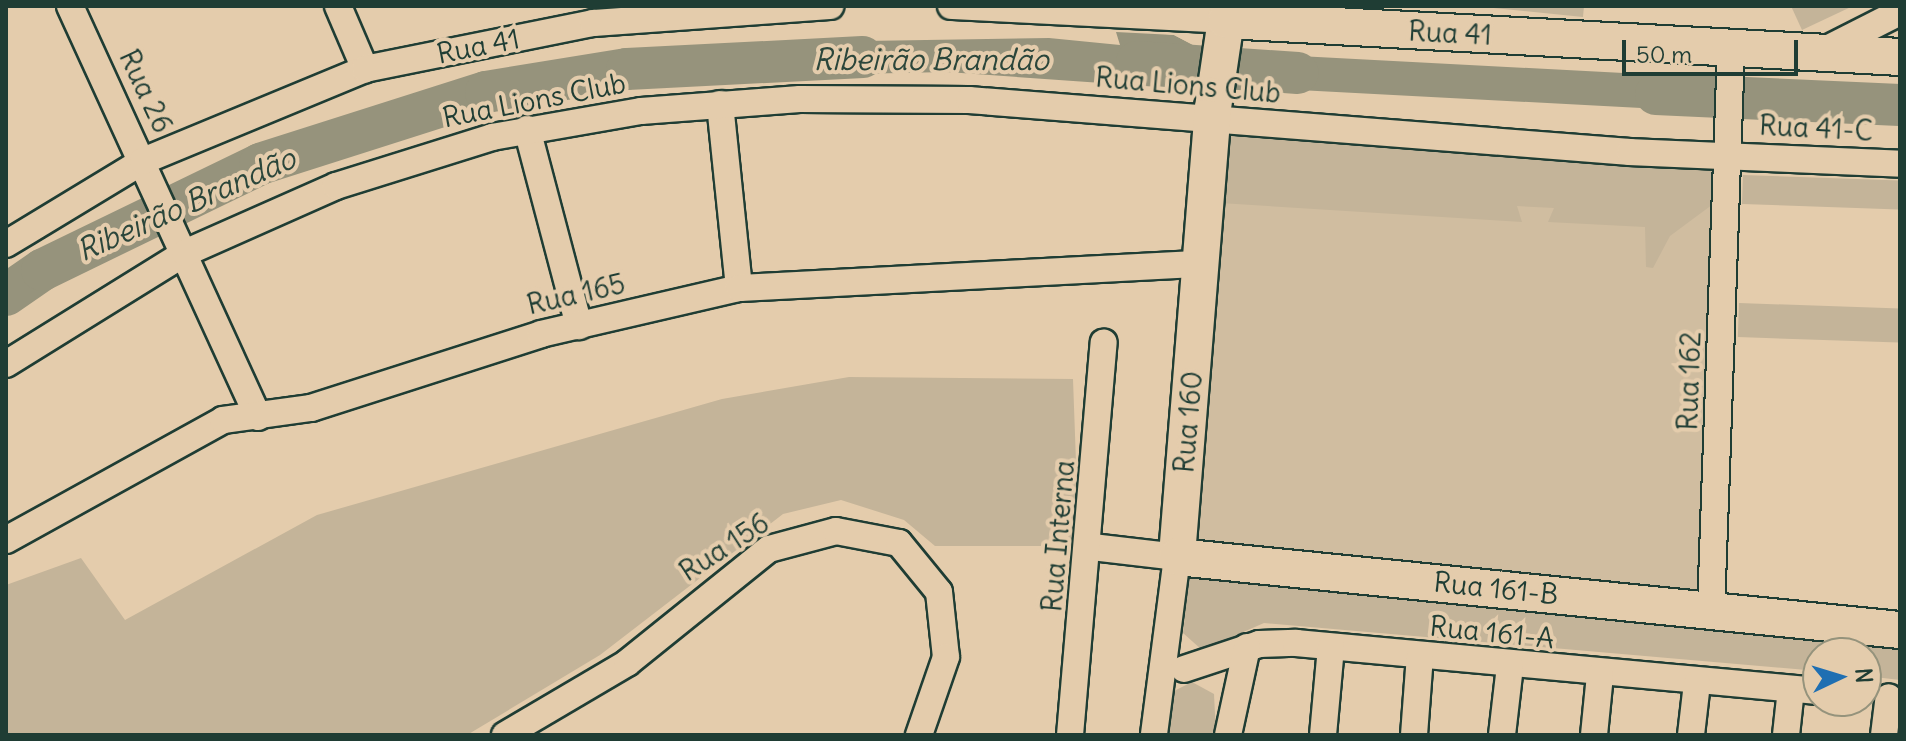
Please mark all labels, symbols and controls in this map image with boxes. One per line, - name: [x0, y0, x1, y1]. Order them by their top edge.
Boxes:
- street label: Rua 41: [1407, 14, 1493, 52]
- street label: Rua 41: [434, 22, 522, 70]
- scale bar: [1626, 24, 1802, 74]
- text: 50 m: [1636, 39, 1692, 69]
- water label: Ribeirão Brandão: [813, 41, 1049, 77]
- street label: Rua 26: [112, 44, 180, 138]
- street label: Rua Lions Club: [1094, 60, 1282, 110]
- street label: Rua Lions Club: [440, 66, 628, 134]
- street label: Rua 41-C: [1758, 108, 1874, 148]
- water label: Ribeirão Brandão: [71, 140, 301, 268]
- street label: Rua 165: [524, 266, 628, 322]
- street label: Rua 162: [1670, 331, 1708, 431]
- street label: Rua 160: [1167, 370, 1209, 474]
- street label: Rua Interna: [1035, 459, 1081, 613]
- street label: Rua 156: [673, 506, 775, 588]
- street label: Rua 161-B: [1432, 565, 1560, 611]
- street label: Rua 161-A: [1428, 609, 1556, 655]
- north arrow: [1802, 637, 1882, 717]
- text: N: [1849, 667, 1878, 684]

